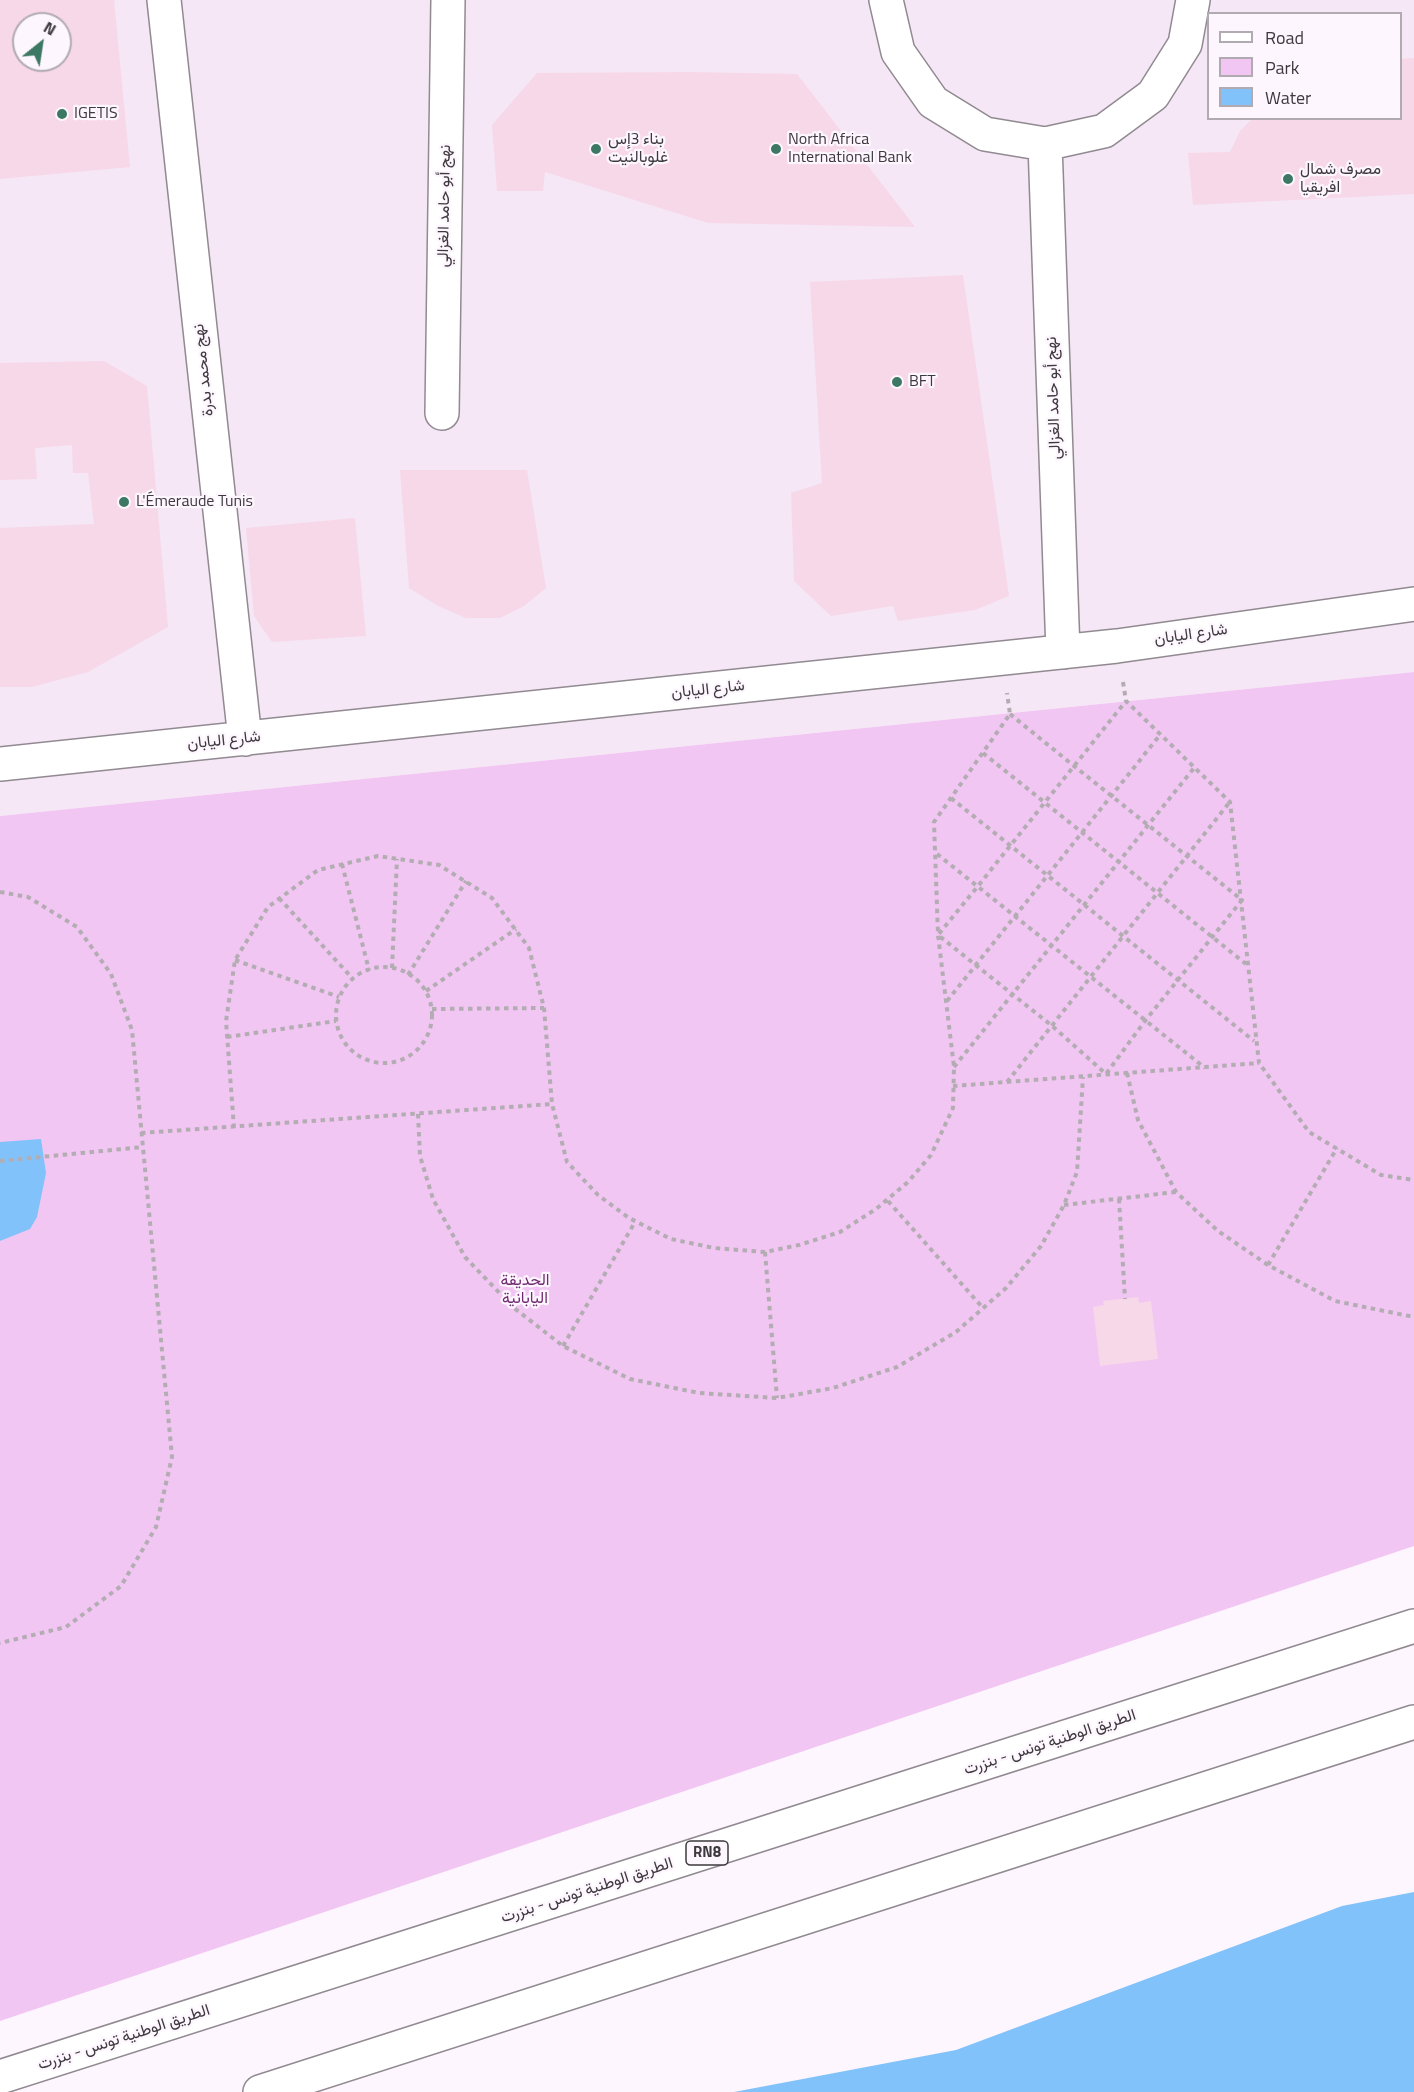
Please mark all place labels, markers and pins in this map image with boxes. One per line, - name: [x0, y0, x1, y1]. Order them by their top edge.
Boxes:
- place label: IGETIS: [74, 104, 118, 124]
- marker: IGETIS: [55, 107, 69, 121]
- place label: بناء 3إس غلوبالنيت: [608, 130, 668, 168]
- place label: North Africa International Bank: [788, 130, 912, 168]
- marker: بناء 3إس غلوبالنيت: [589, 142, 603, 156]
- marker: North Africa International Bank: [769, 142, 783, 156]
- place label: مصرف شمال افريقيا: [1300, 160, 1381, 198]
- marker: مصرف شمال افريقيا: [1281, 172, 1295, 186]
- place label: BFT: [909, 372, 936, 392]
- marker: BFT: [890, 375, 904, 389]
- place label: L'Émeraude Tunis: [136, 492, 253, 512]
- marker: L'Émeraude Tunis: [117, 495, 131, 509]

